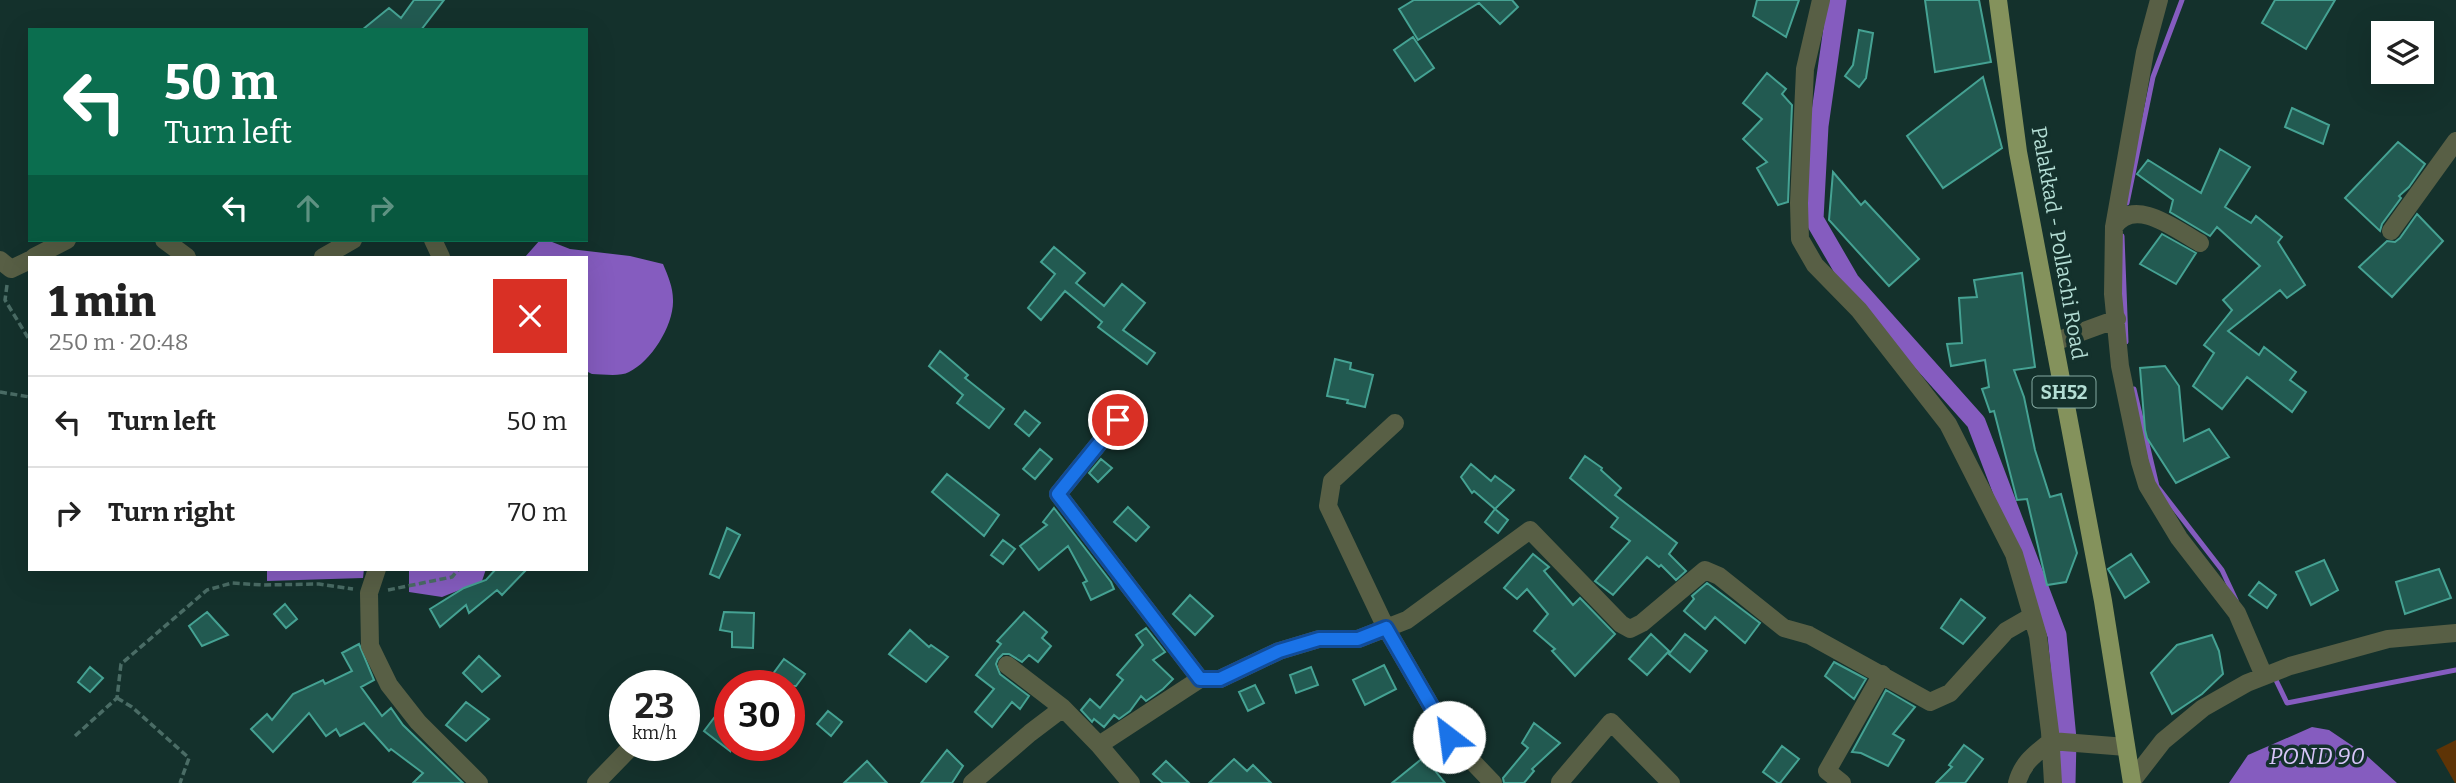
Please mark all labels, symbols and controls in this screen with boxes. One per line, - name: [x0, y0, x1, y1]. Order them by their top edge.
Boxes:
- map controls: [2371, 21, 2434, 84]
- button: layers: [2371, 21, 2434, 84]
- text: 50 m: [164, 53, 277, 112]
- icon: left: [49, 56, 140, 147]
- text: Turn left: [164, 113, 292, 151]
- street label: Palakkad - Pollachi Road: [2026, 124, 2092, 362]
- icon: left: [216, 189, 254, 227]
- icon: ahead: [289, 189, 327, 227]
- icon: right: [362, 189, 400, 227]
- text: 1 min: [49, 277, 156, 327]
- button: close: [493, 279, 567, 353]
- text: 250 m · 20:48: [49, 328, 189, 356]
- road number: SH52: [2032, 376, 2096, 408]
- pin: [1088, 390, 1148, 450]
- icon: arrive: [1099, 401, 1137, 439]
- icon: left: [49, 403, 87, 441]
- text: Turn left: [108, 406, 216, 437]
- text: 50 m: [506, 406, 567, 437]
- icon: right: [49, 494, 87, 532]
- text: Turn right: [108, 497, 235, 528]
- text: 70 m: [508, 497, 567, 528]
- speed limit sign: 30: [714, 670, 805, 761]
- text: 23: [635, 685, 674, 727]
- position arrow: [1412, 700, 1486, 774]
- text: km/h: [632, 722, 677, 744]
- water label: POND 90: [2269, 742, 2365, 770]

